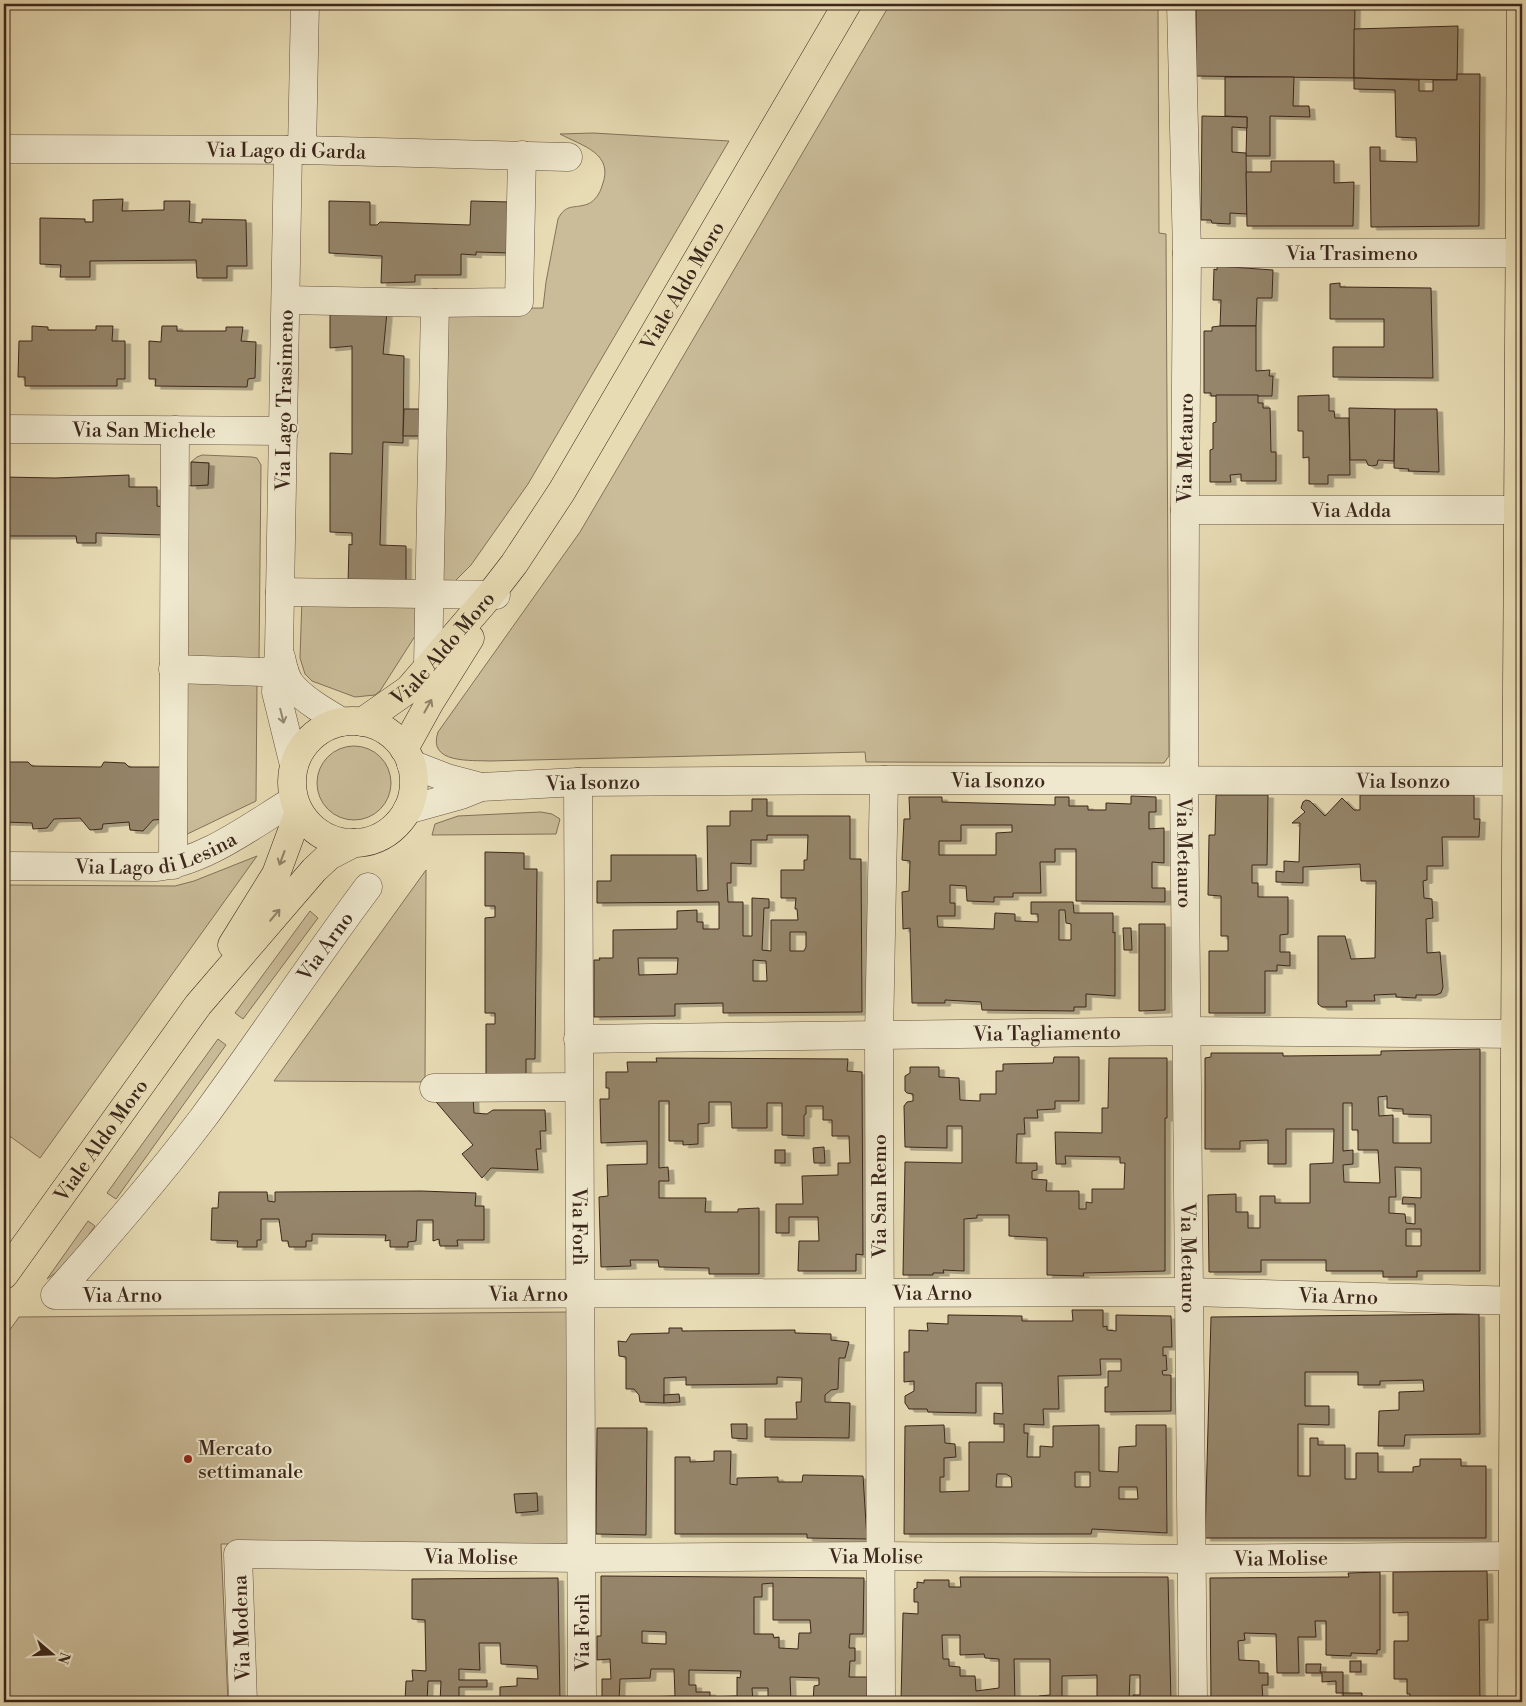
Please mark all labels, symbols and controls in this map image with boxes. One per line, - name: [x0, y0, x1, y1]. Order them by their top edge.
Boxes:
- street label: Via Lago di Garda: [205, 139, 367, 166]
- street label: Viale Aldo Moro: [636, 218, 731, 356]
- street label: Via Trasimeno: [1285, 242, 1418, 267]
- street label: Via Lago Trasimeno: [271, 309, 300, 492]
- street label: Via Metauro: [1173, 393, 1200, 504]
- street label: Via San Michele: [71, 418, 216, 445]
- street label: Via Adda: [1310, 499, 1392, 524]
- street label: Viale Aldo Moro: [386, 587, 501, 713]
- one-way arrow: [423, 700, 433, 714]
- one-way arrow: [278, 707, 287, 723]
- street label: Via Isonzo: [950, 769, 1045, 794]
- street label: Via Isonzo: [1355, 770, 1450, 795]
- street label: Via Isonzo: [544, 771, 640, 798]
- street label: Via Metauro: [1170, 797, 1196, 908]
- street label: Via Lago di Lesina: [74, 827, 243, 881]
- one-way arrow: [277, 849, 286, 865]
- street label: Via Arno: [292, 907, 360, 987]
- one-way arrow: [269, 908, 280, 921]
- street label: Via Tagliamento: [972, 1021, 1121, 1048]
- street label: Viale Aldo Moro: [49, 1075, 155, 1208]
- street label: Via San Remo: [868, 1134, 893, 1259]
- street label: Via Forlì: [566, 1187, 591, 1266]
- street label: Via Metauro: [1174, 1202, 1200, 1313]
- street label: Via Arno: [891, 1282, 972, 1307]
- street label: Via Arno: [487, 1283, 568, 1308]
- street label: Via Arno: [81, 1284, 162, 1309]
- street label: Via Arno: [1297, 1284, 1379, 1311]
- place label: Mercato settimanale: [198, 1437, 303, 1485]
- marker: Mercato settimanale: [182, 1453, 194, 1465]
- street label: Via Molise: [423, 1545, 518, 1571]
- street label: Via Molise: [828, 1545, 923, 1570]
- street label: Via Molise: [1233, 1547, 1328, 1573]
- street label: Via Modena: [228, 1573, 257, 1683]
- street label: Via Forlì: [571, 1593, 596, 1672]
- north arrow: [28, 1628, 78, 1678]
- text: N: [53, 1650, 74, 1666]

